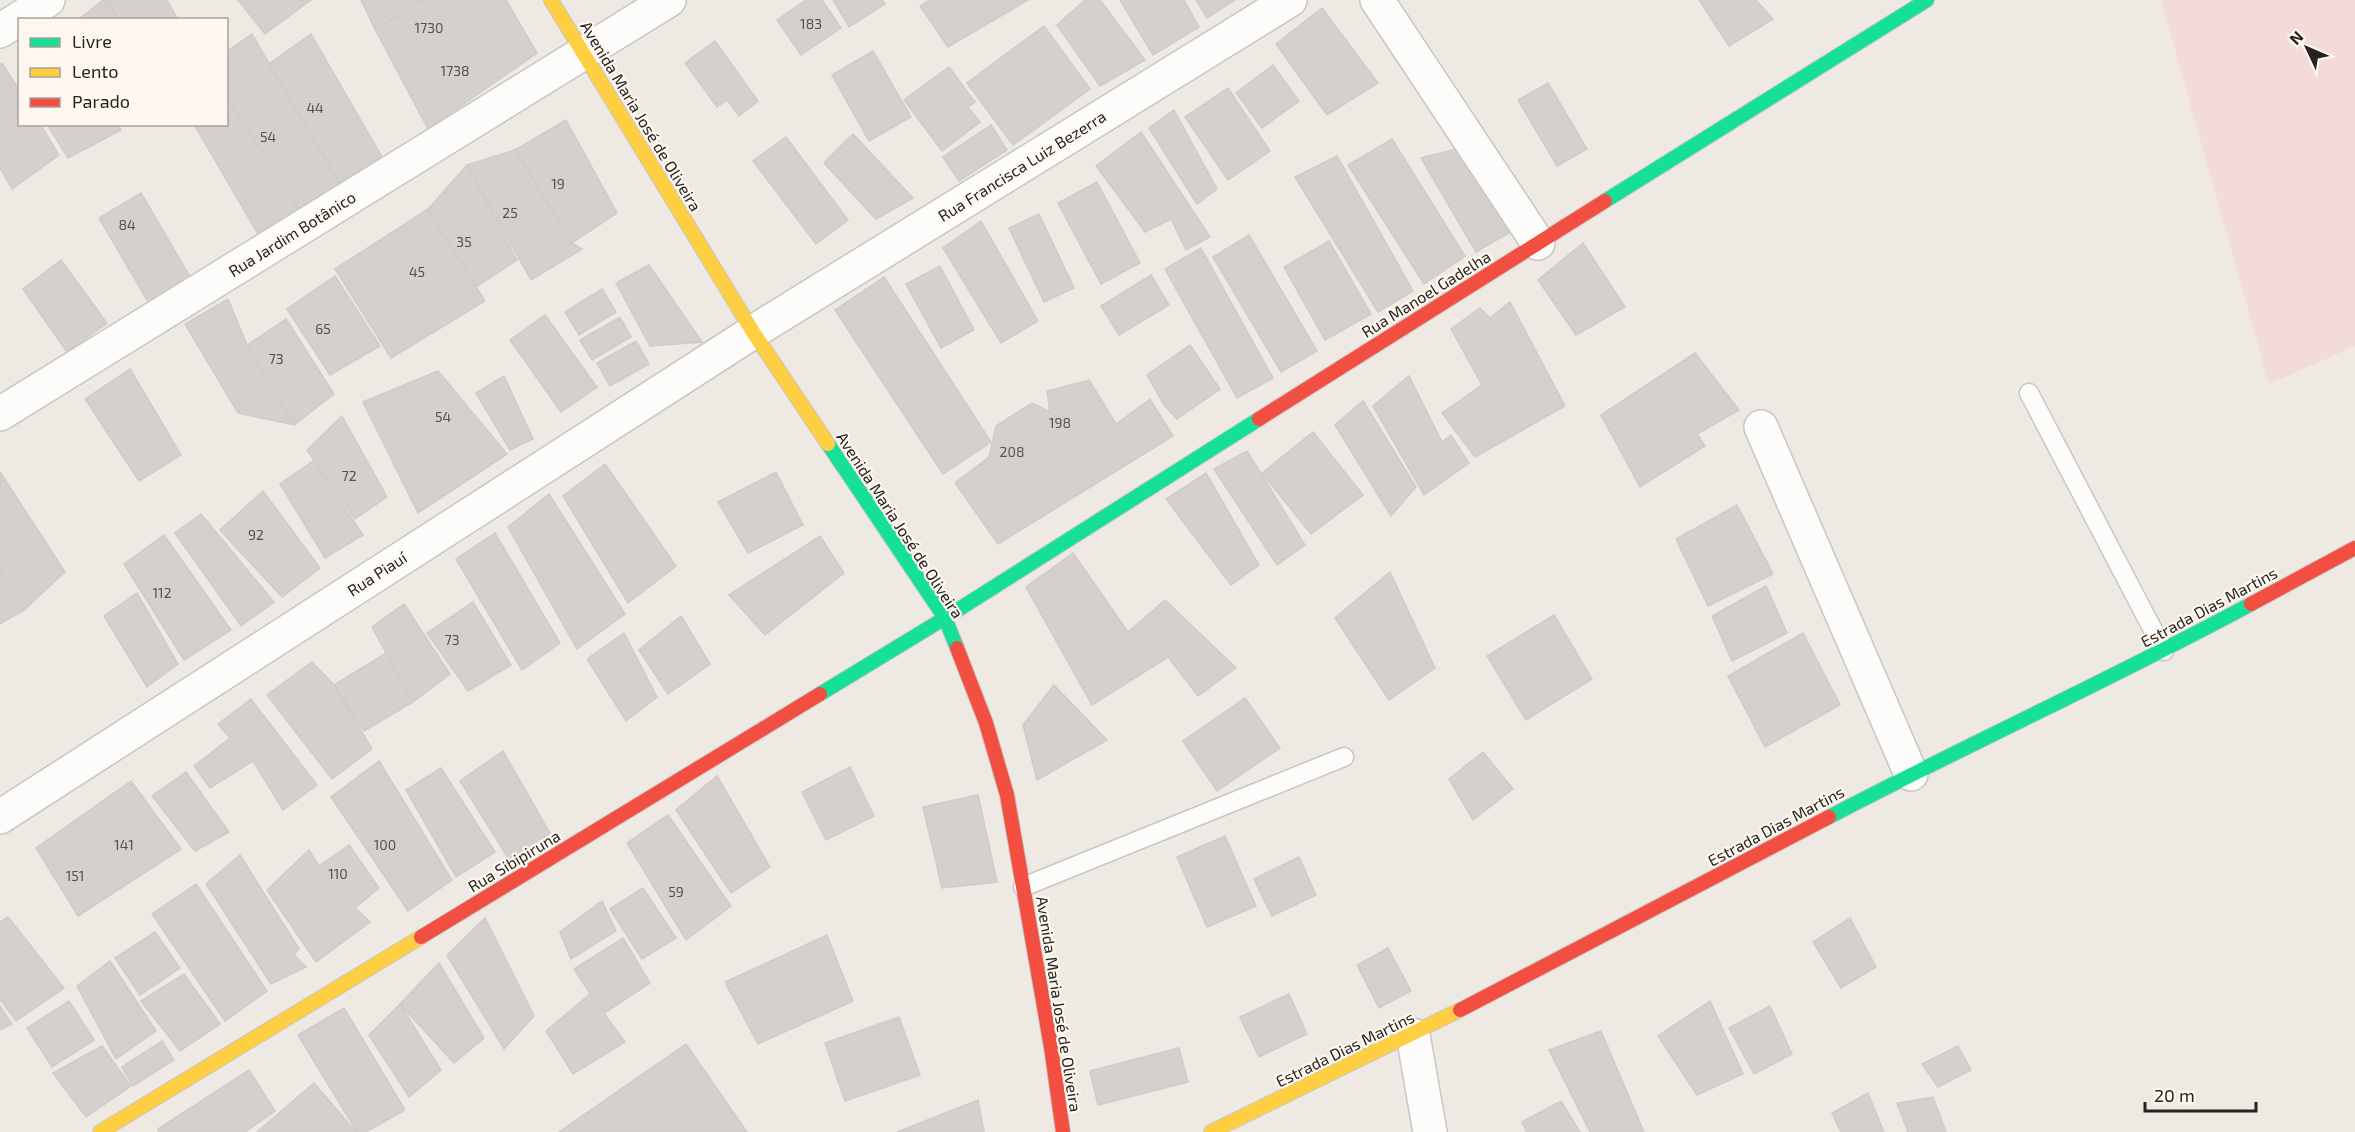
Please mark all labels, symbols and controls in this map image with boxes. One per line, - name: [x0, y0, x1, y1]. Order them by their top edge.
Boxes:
- house number: 183: [800, 15, 822, 32]
- street label: Avenida Maria José de Oliveira: [577, 17, 706, 214]
- legend: [18, 18, 228, 126]
- north arrow: [2277, 18, 2337, 78]
- house number: 1730: [415, 19, 443, 36]
- text: N: [2285, 26, 2307, 48]
- text: Livre: [72, 30, 112, 52]
- text: Lento: [72, 60, 118, 82]
- house number: 1738: [440, 62, 470, 79]
- text: Parado: [72, 90, 130, 112]
- house number: 44: [306, 99, 324, 116]
- street label: Rua Francisca Luiz Bezerra: [934, 106, 1109, 225]
- house number: 54: [260, 128, 276, 145]
- house number: 19: [551, 175, 565, 192]
- street label: Rua Jardim Botânico: [225, 187, 359, 280]
- house number: 25: [502, 204, 518, 221]
- house number: 84: [118, 216, 136, 233]
- house number: 35: [456, 233, 472, 250]
- street label: Rua Manoel Gadelha: [1358, 246, 1494, 341]
- house number: 45: [409, 263, 425, 280]
- house number: 65: [315, 320, 331, 337]
- house number: 73: [269, 350, 283, 367]
- house number: 54: [435, 408, 451, 425]
- house number: 198: [1049, 414, 1071, 431]
- street label: Avenida Maria José de Oliveira: [833, 428, 968, 621]
- house number: 208: [1000, 443, 1024, 460]
- house number: 72: [341, 467, 357, 484]
- house number: 92: [248, 526, 264, 543]
- street label: Rua Piauí: [344, 547, 411, 600]
- street label: Estrada Dias Martins: [2137, 563, 2280, 651]
- house number: 112: [152, 584, 172, 601]
- house number: 73: [445, 631, 459, 648]
- street label: Estrada Dias Martins: [1704, 782, 1847, 870]
- street label: Rua Sibipiruna: [464, 826, 563, 896]
- house number: 141: [114, 836, 134, 853]
- house number: 100: [374, 836, 396, 853]
- house number: 110: [328, 865, 348, 882]
- house number: 151: [66, 867, 84, 884]
- house number: 59: [668, 883, 684, 900]
- street label: Avenida Maria José de Oliveira: [1033, 895, 1086, 1113]
- street label: Estrada Dias Martins: [1272, 1007, 1417, 1090]
- scale bar: [2145, 1075, 2256, 1113]
- text: 20 m: [2154, 1084, 2195, 1106]

